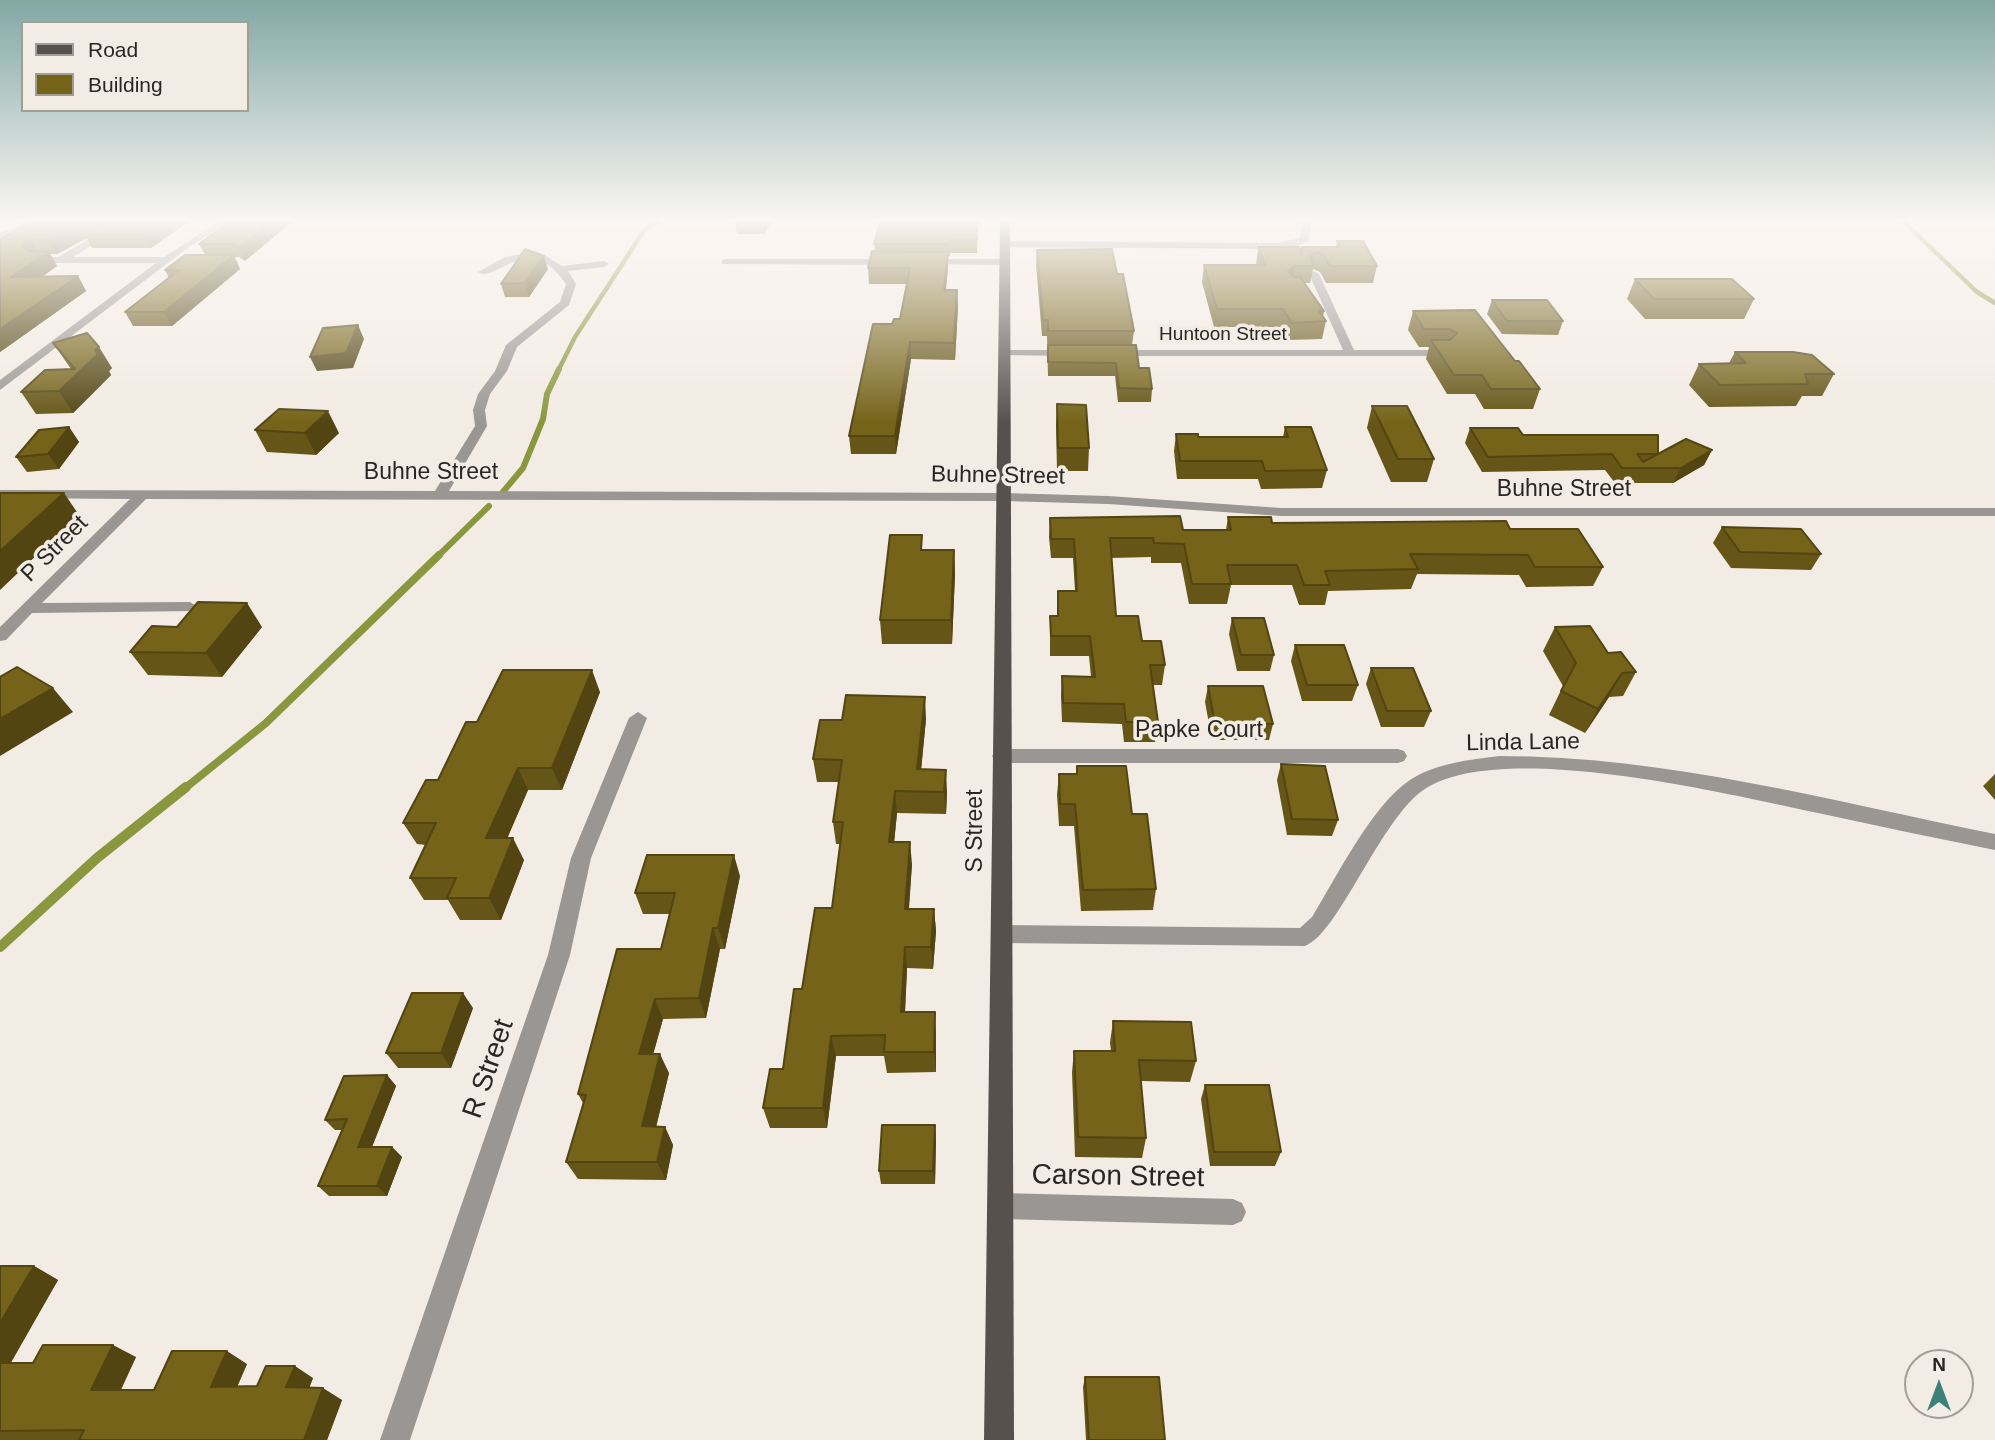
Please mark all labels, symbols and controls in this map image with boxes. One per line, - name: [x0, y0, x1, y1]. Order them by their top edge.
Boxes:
- legend: [21, 21, 248, 112]
- text: Road: [88, 38, 138, 61]
- text: Building: [88, 73, 163, 96]
- street label: Huntoon Street: [1159, 324, 1287, 346]
- street label: Buhne Street: [364, 459, 498, 487]
- street label: Buhne Street: [931, 461, 1065, 491]
- street label: Buhne Street: [1497, 476, 1631, 504]
- street label: P Street: [16, 510, 94, 588]
- street label: Papke Court: [1135, 717, 1263, 745]
- street label: Linda Lane: [1466, 728, 1580, 758]
- street label: S Street: [962, 789, 990, 873]
- street label: R Street: [456, 1015, 522, 1123]
- street label: Carson Street: [1031, 1159, 1205, 1195]
- north arrow: [1904, 1349, 1974, 1419]
- text: N: [1932, 1354, 1946, 1375]

